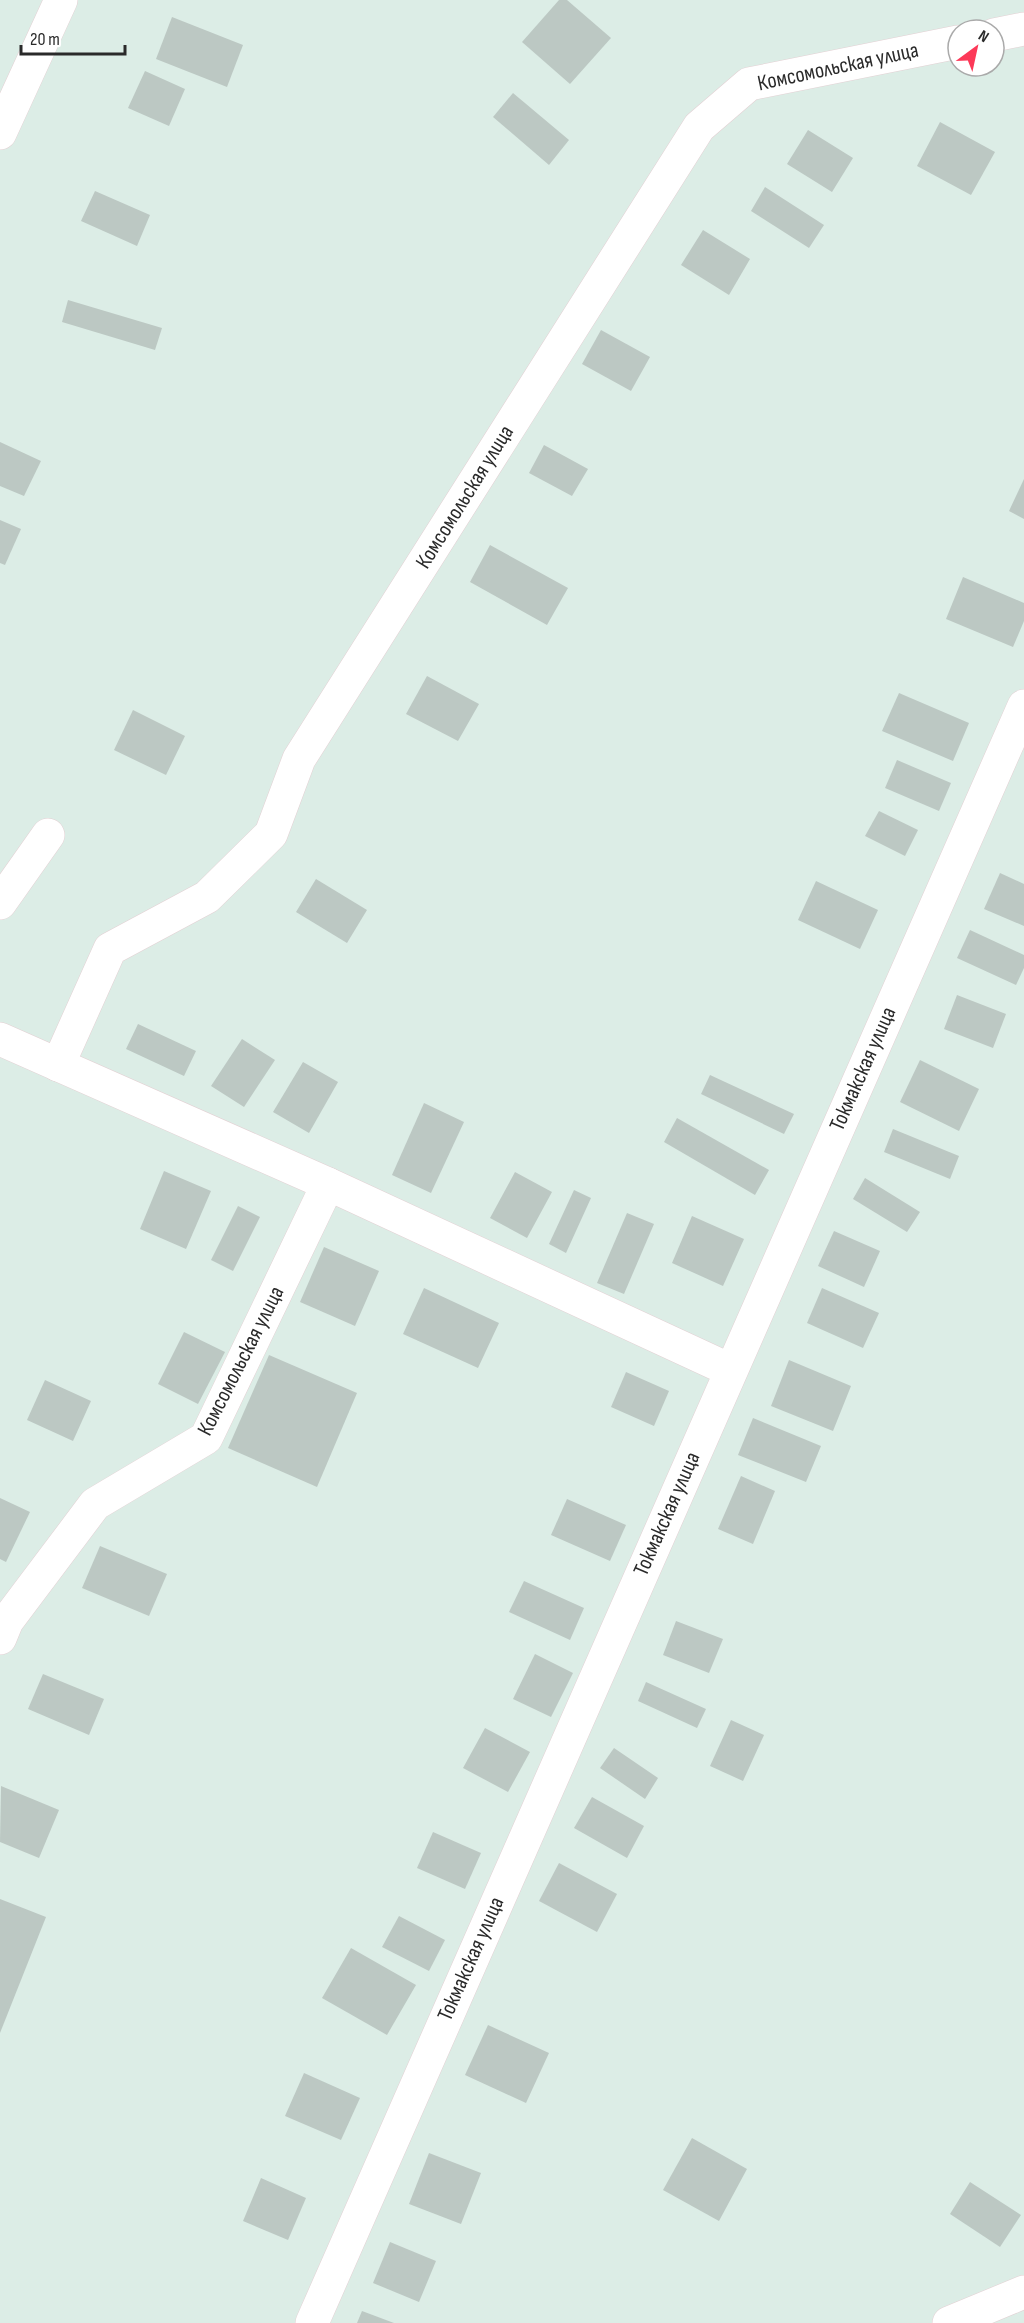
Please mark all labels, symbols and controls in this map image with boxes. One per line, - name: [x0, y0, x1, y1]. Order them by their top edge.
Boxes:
- scale bar: [21, 18, 124, 56]
- north arrow: [946, 18, 1006, 78]
- text: N: [975, 26, 992, 47]
- text: 20 m: [30, 29, 60, 50]
- street label: Комсомольская улица: [755, 37, 921, 97]
- street label: Комсомольская улица: [410, 420, 520, 574]
- street label: Токмакская улица: [824, 1003, 902, 1135]
- street label: Комсомольская улица: [192, 1282, 290, 1440]
- street label: Токмакская улица: [628, 1448, 706, 1580]
- street label: Токмакская улица: [432, 1893, 510, 2025]

